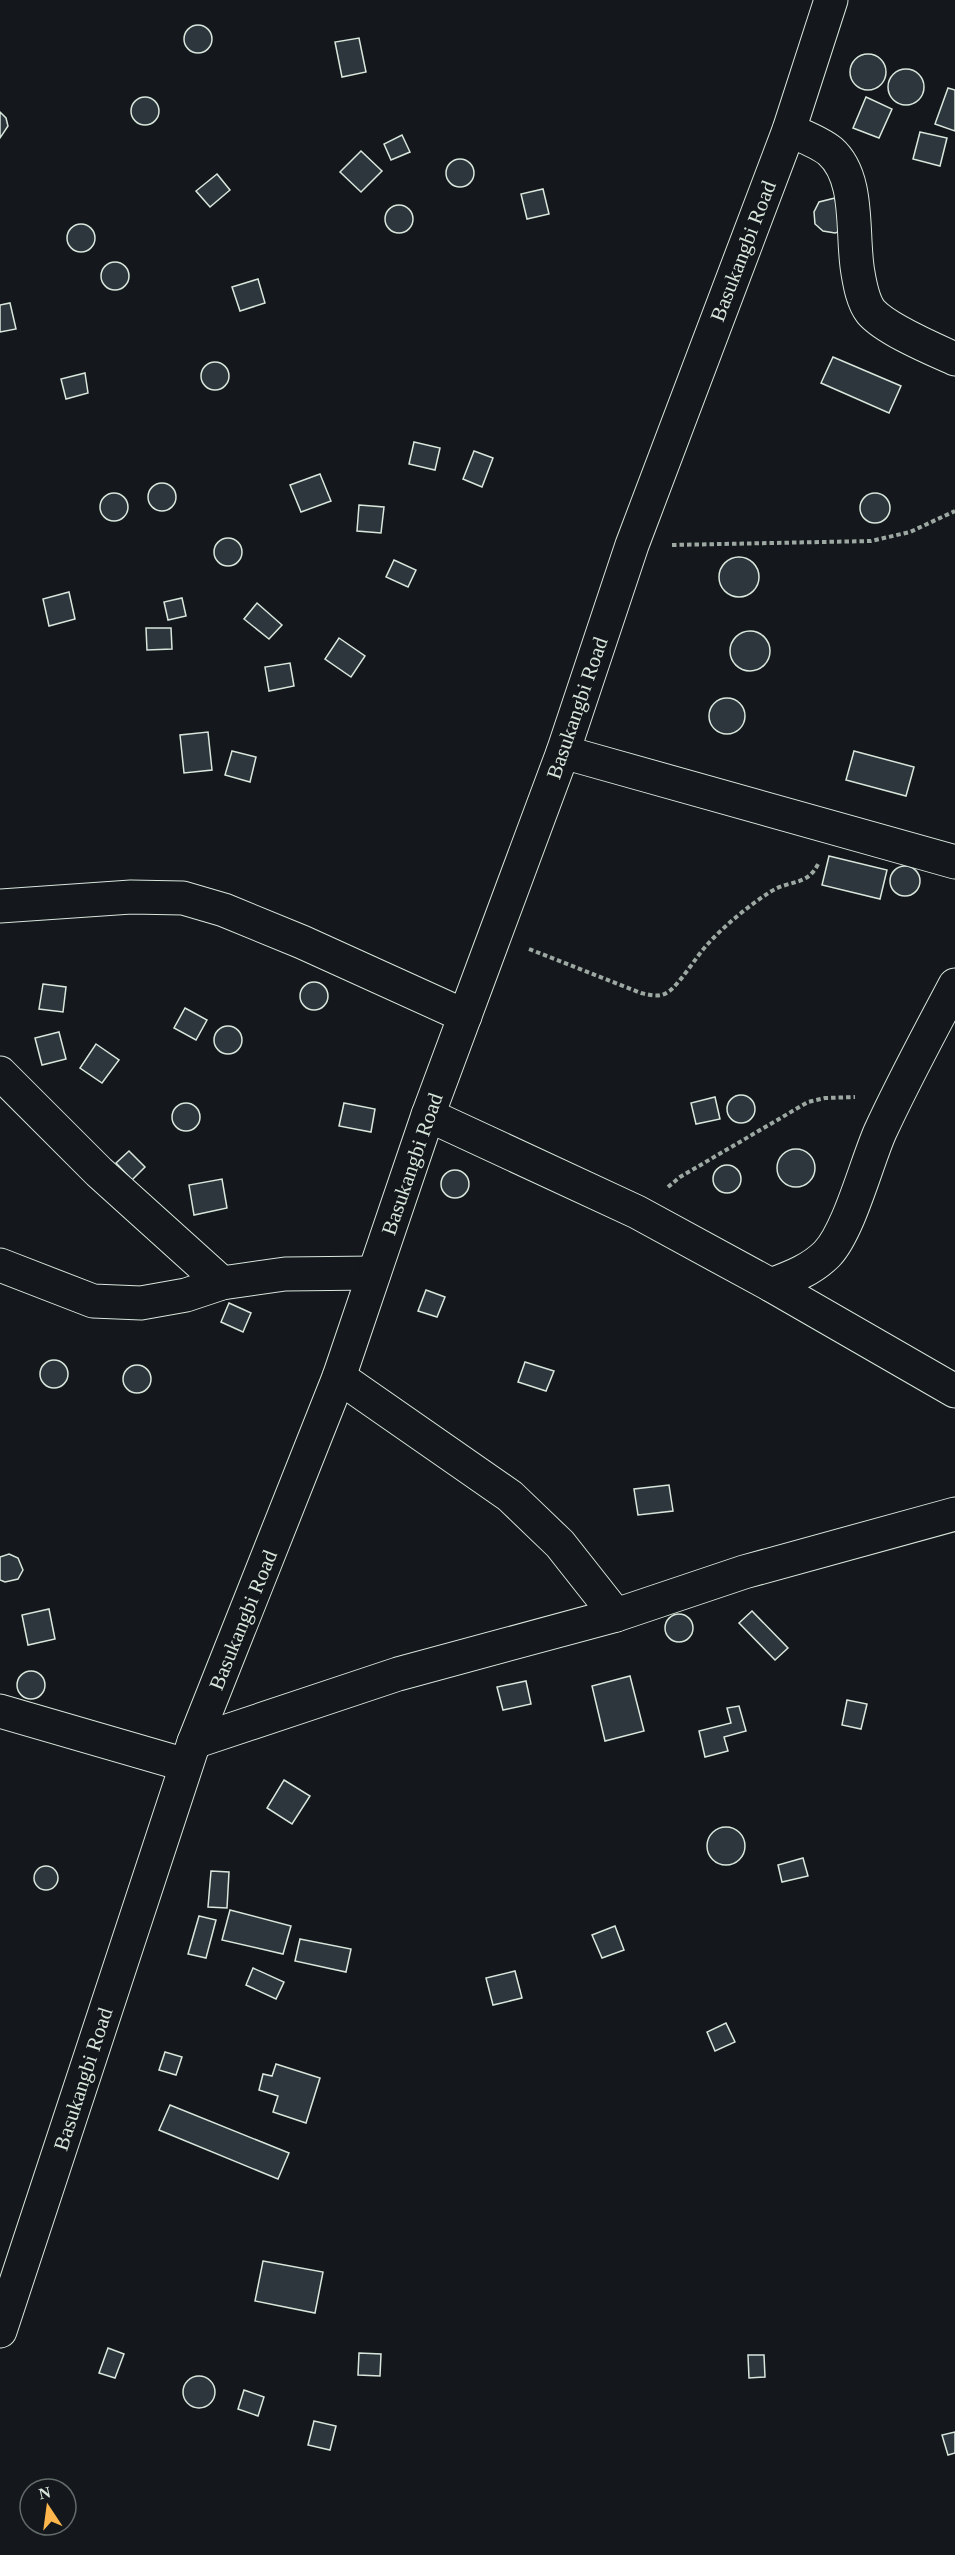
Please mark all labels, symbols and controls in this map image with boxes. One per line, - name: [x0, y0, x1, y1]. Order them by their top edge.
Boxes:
- street label: Basukangbi Road: [705, 177, 781, 325]
- street label: Basukangbi Road: [541, 633, 613, 782]
- street label: Basukangbi Road: [376, 1089, 448, 1238]
- street label: Basukangbi Road: [204, 1546, 282, 1693]
- street label: Basukangbi Road: [49, 2004, 118, 2153]
- north arrow: [18, 2477, 78, 2537]
- text: N: [37, 2483, 53, 2502]

